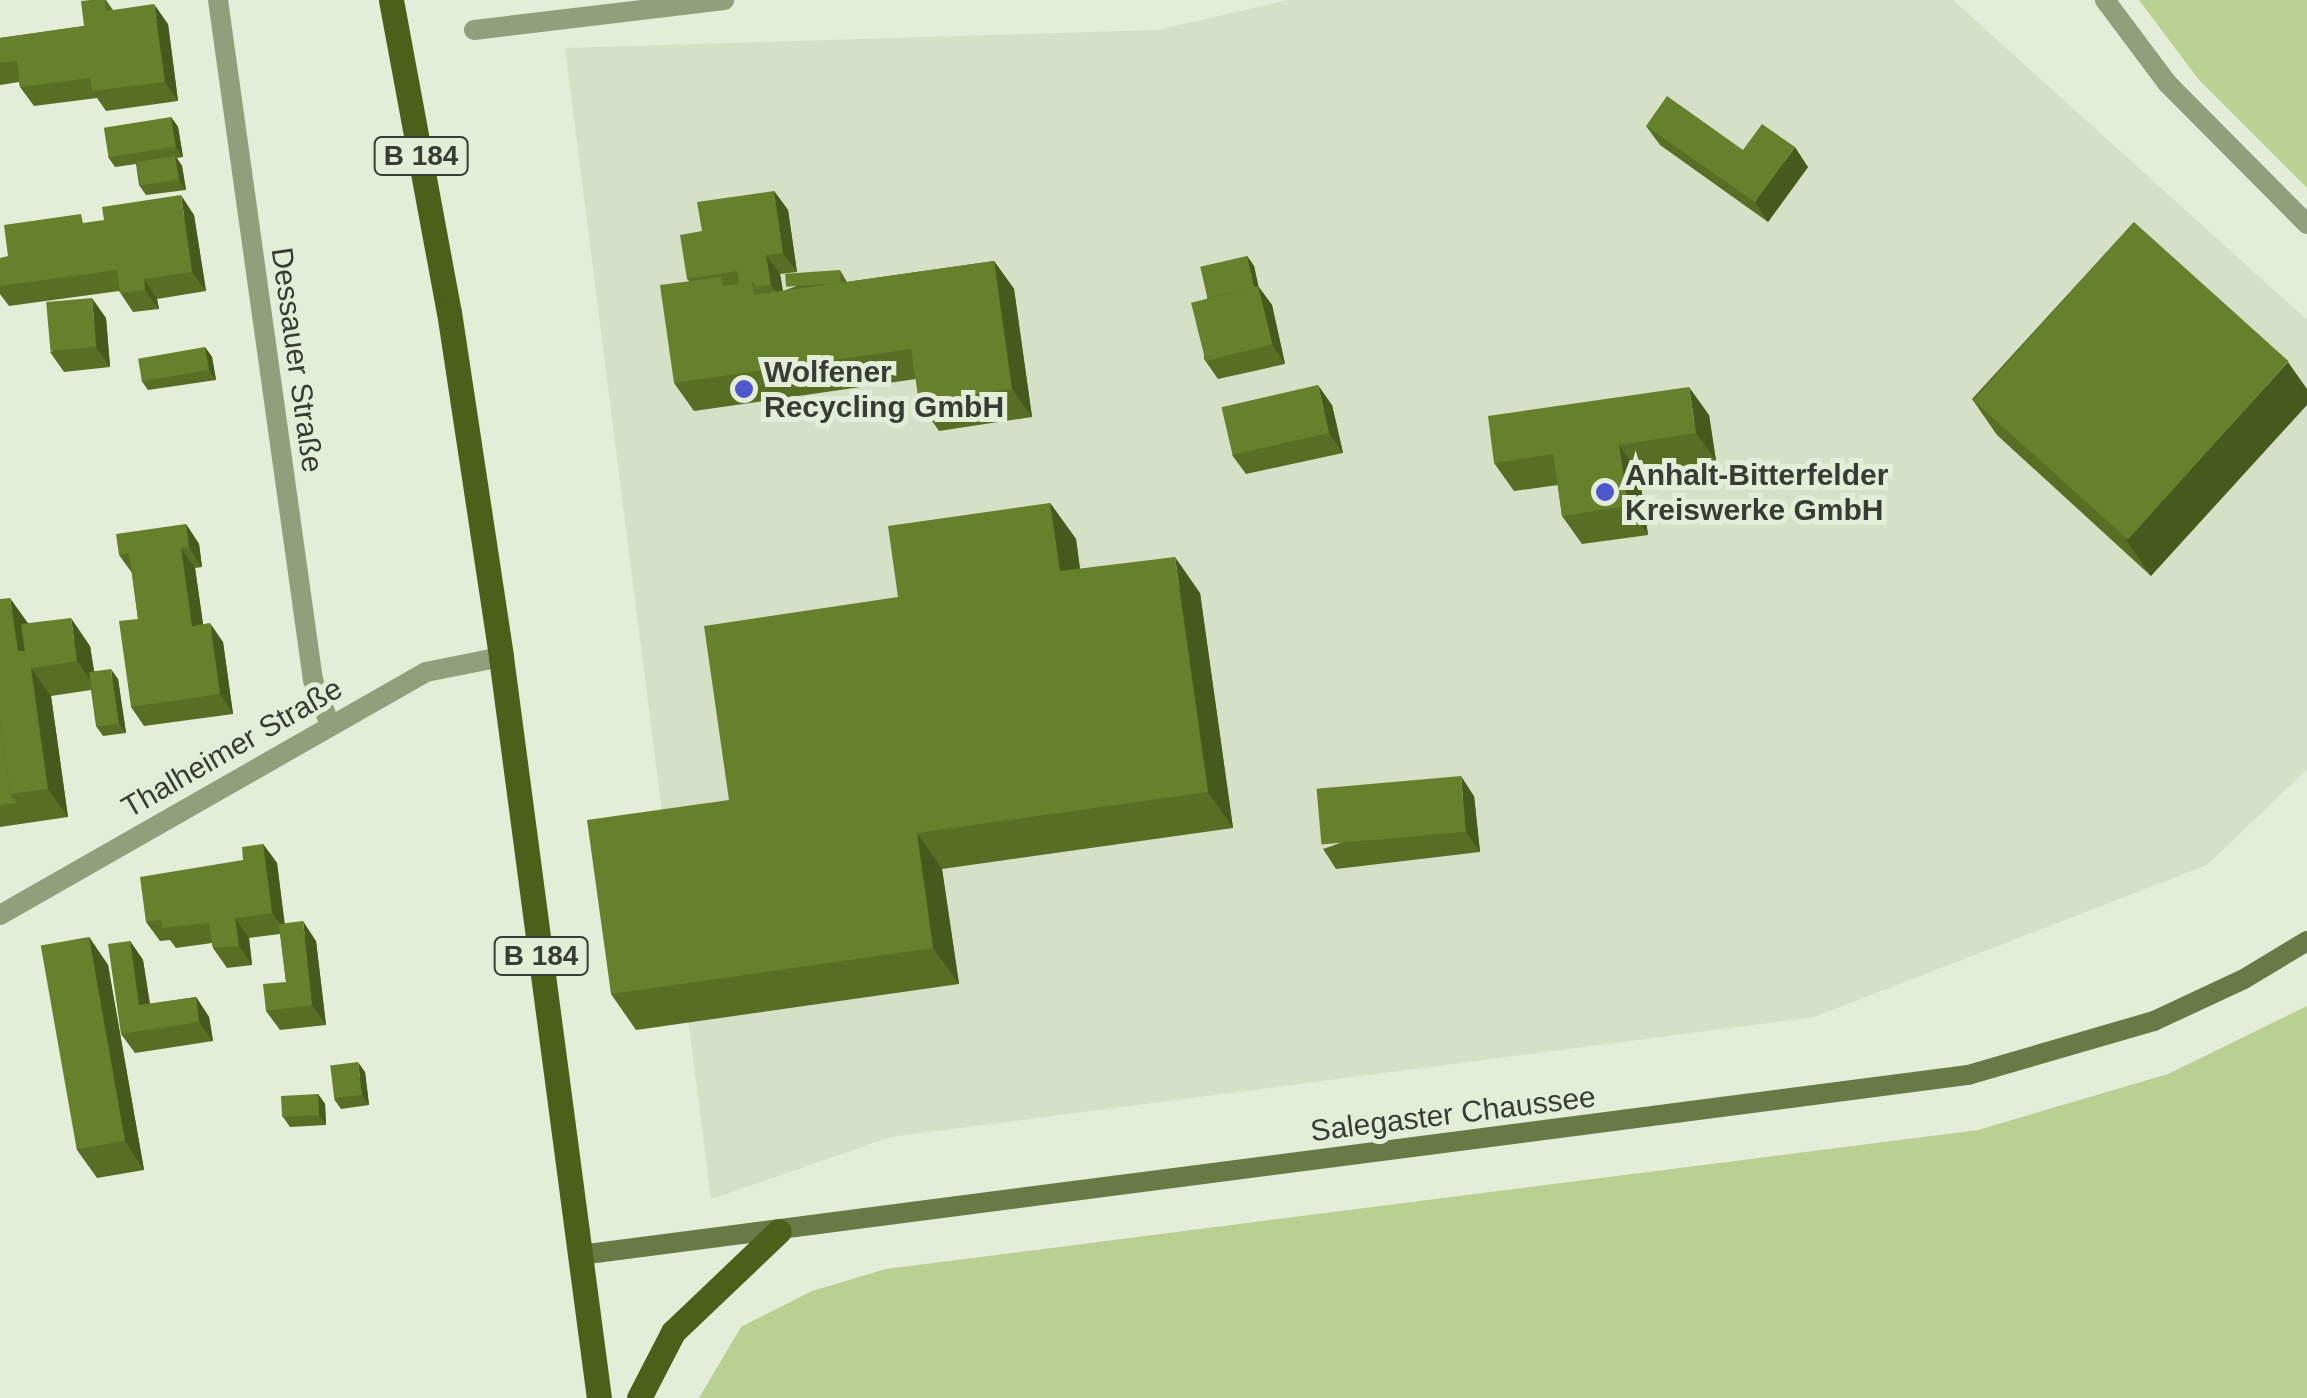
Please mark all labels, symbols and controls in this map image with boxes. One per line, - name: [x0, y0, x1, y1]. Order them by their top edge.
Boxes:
- road number: B 184: [374, 133, 468, 179]
- street label: Dessauer Straße: [263, 245, 331, 475]
- place label: Wolfener Recycling GmbH: [764, 354, 1004, 424]
- marker: Wolfener Recycling GmbH: [733, 378, 755, 400]
- place label: Anhalt-Bitterfelder Kreiswerke GmbH: [1625, 457, 1888, 528]
- marker: Anhalt-Bitterfelder Kreiswerke GmbH: [1594, 481, 1616, 503]
- street label: Thalheimer Straße: [115, 670, 349, 826]
- road number: B 184: [494, 933, 588, 979]
- street label: Salegaster Chaussee: [1308, 1079, 1598, 1149]

